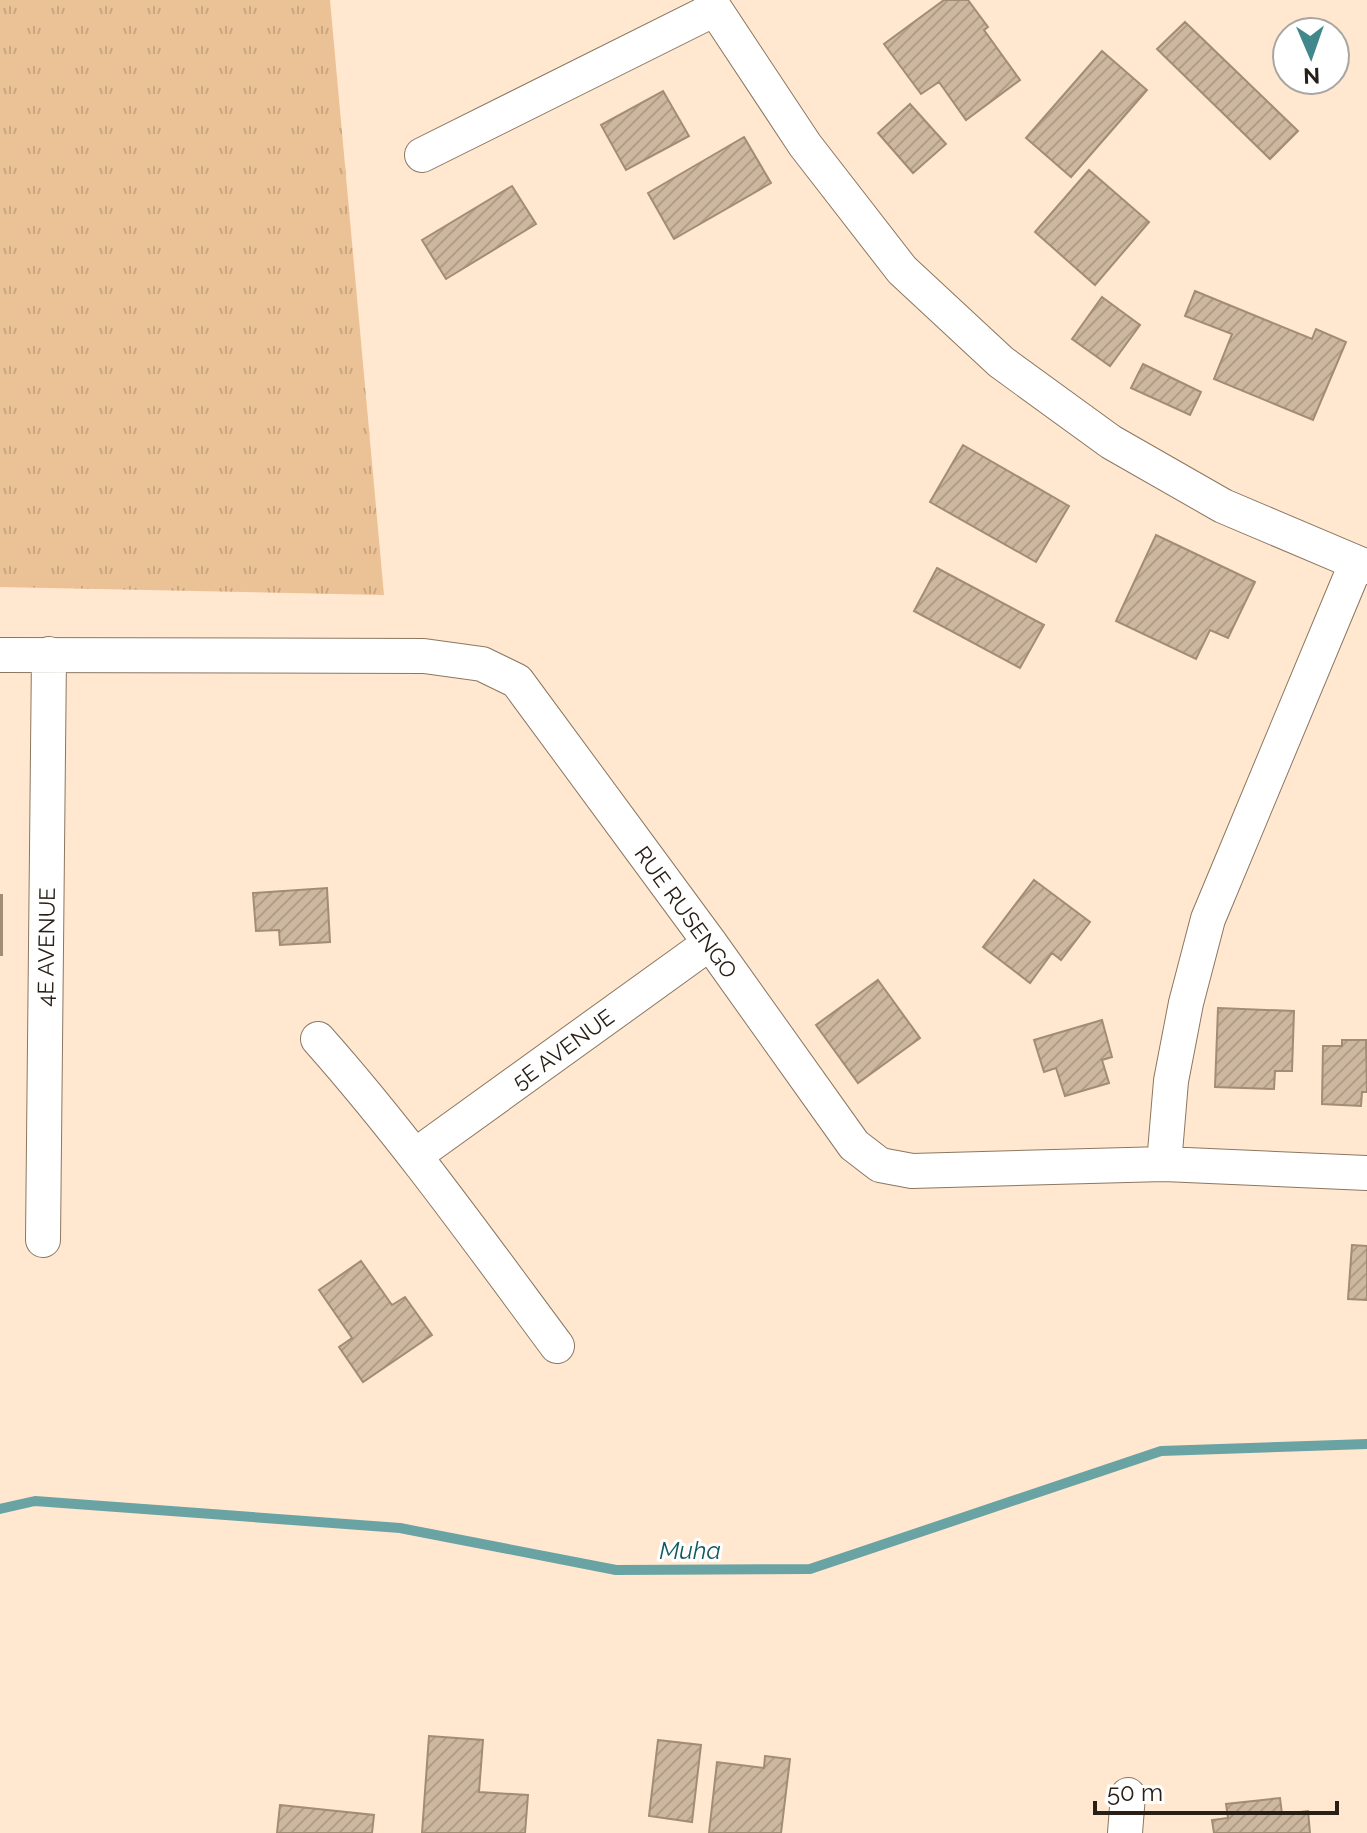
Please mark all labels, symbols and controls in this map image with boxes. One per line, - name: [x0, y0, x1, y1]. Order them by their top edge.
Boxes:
- north arrow: [1271, 16, 1351, 96]
- text: N: [1303, 63, 1321, 89]
- street label: RUE RUSENGO: [629, 841, 743, 983]
- street label: 4E AVENUE: [32, 887, 60, 1007]
- street label: 5E AVENUE: [507, 1003, 619, 1095]
- water label: Muha: [659, 1536, 721, 1565]
- scale bar: [1095, 1765, 1337, 1815]
- text: 50 m: [1107, 1778, 1163, 1807]

